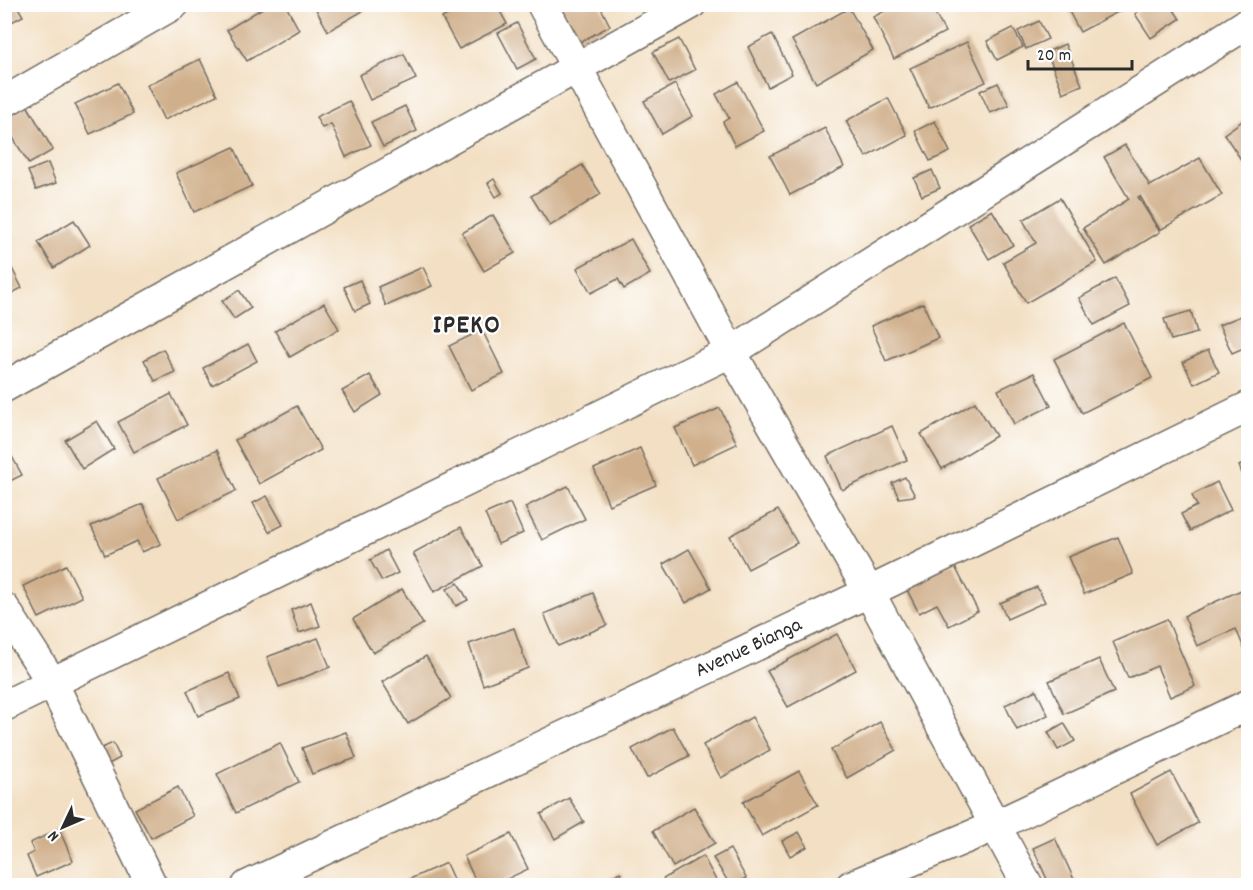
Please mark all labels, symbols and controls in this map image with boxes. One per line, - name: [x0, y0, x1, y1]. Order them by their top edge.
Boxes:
- scale bar: [1028, 33, 1132, 71]
- text: 20 m: [1037, 44, 1071, 69]
- district label: IPEKO: [433, 307, 501, 346]
- street label: Avenue Bianga: [691, 611, 808, 687]
- north arrow: [33, 797, 93, 857]
- text: N: [43, 825, 65, 847]

